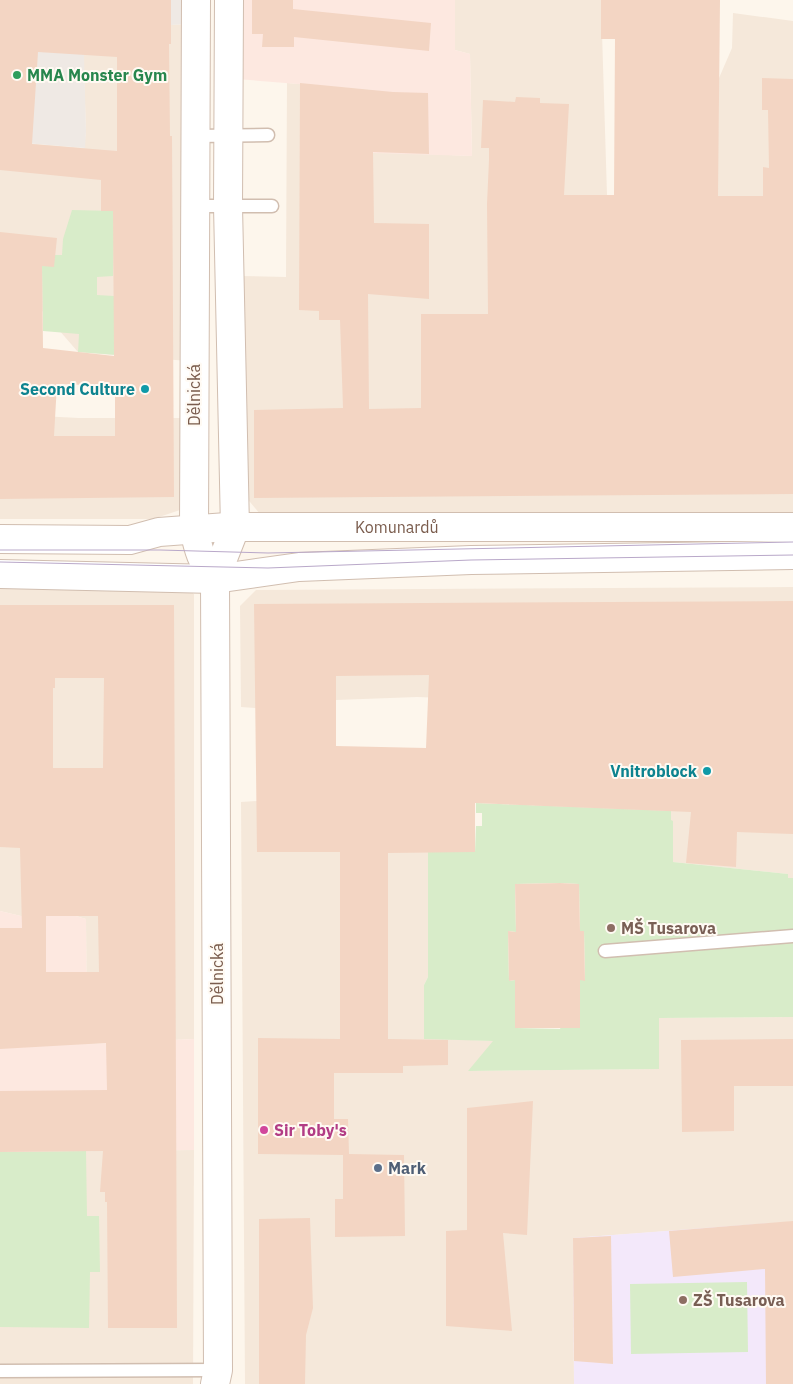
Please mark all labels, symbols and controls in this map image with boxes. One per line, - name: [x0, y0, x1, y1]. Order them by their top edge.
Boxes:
- place label: MMA Monster Gym: [27, 65, 167, 85]
- marker: MMA Monster Gym: [11, 69, 23, 81]
- street label: Dělnická: [184, 364, 204, 426]
- place label: Second Culture: [20, 379, 135, 399]
- marker: Second Culture: [139, 383, 151, 395]
- street label: Komunardů: [355, 517, 439, 537]
- place label: Vnitroblock: [610, 761, 698, 781]
- marker: Vnitroblock: [701, 765, 713, 777]
- place label: MŠ Tusarova: [621, 917, 716, 938]
- marker: MŠ Tusarova: [605, 922, 617, 934]
- street label: Dělnická: [207, 943, 227, 1005]
- place label: Sir Toby's: [274, 1120, 347, 1140]
- marker: Sir Toby's: [258, 1124, 270, 1136]
- place label: Mark: [388, 1158, 427, 1178]
- marker: Mark: [372, 1162, 384, 1174]
- place label: ZŠ Tusarova: [693, 1289, 785, 1310]
- marker: ZŠ Tusarova: [677, 1294, 689, 1306]

